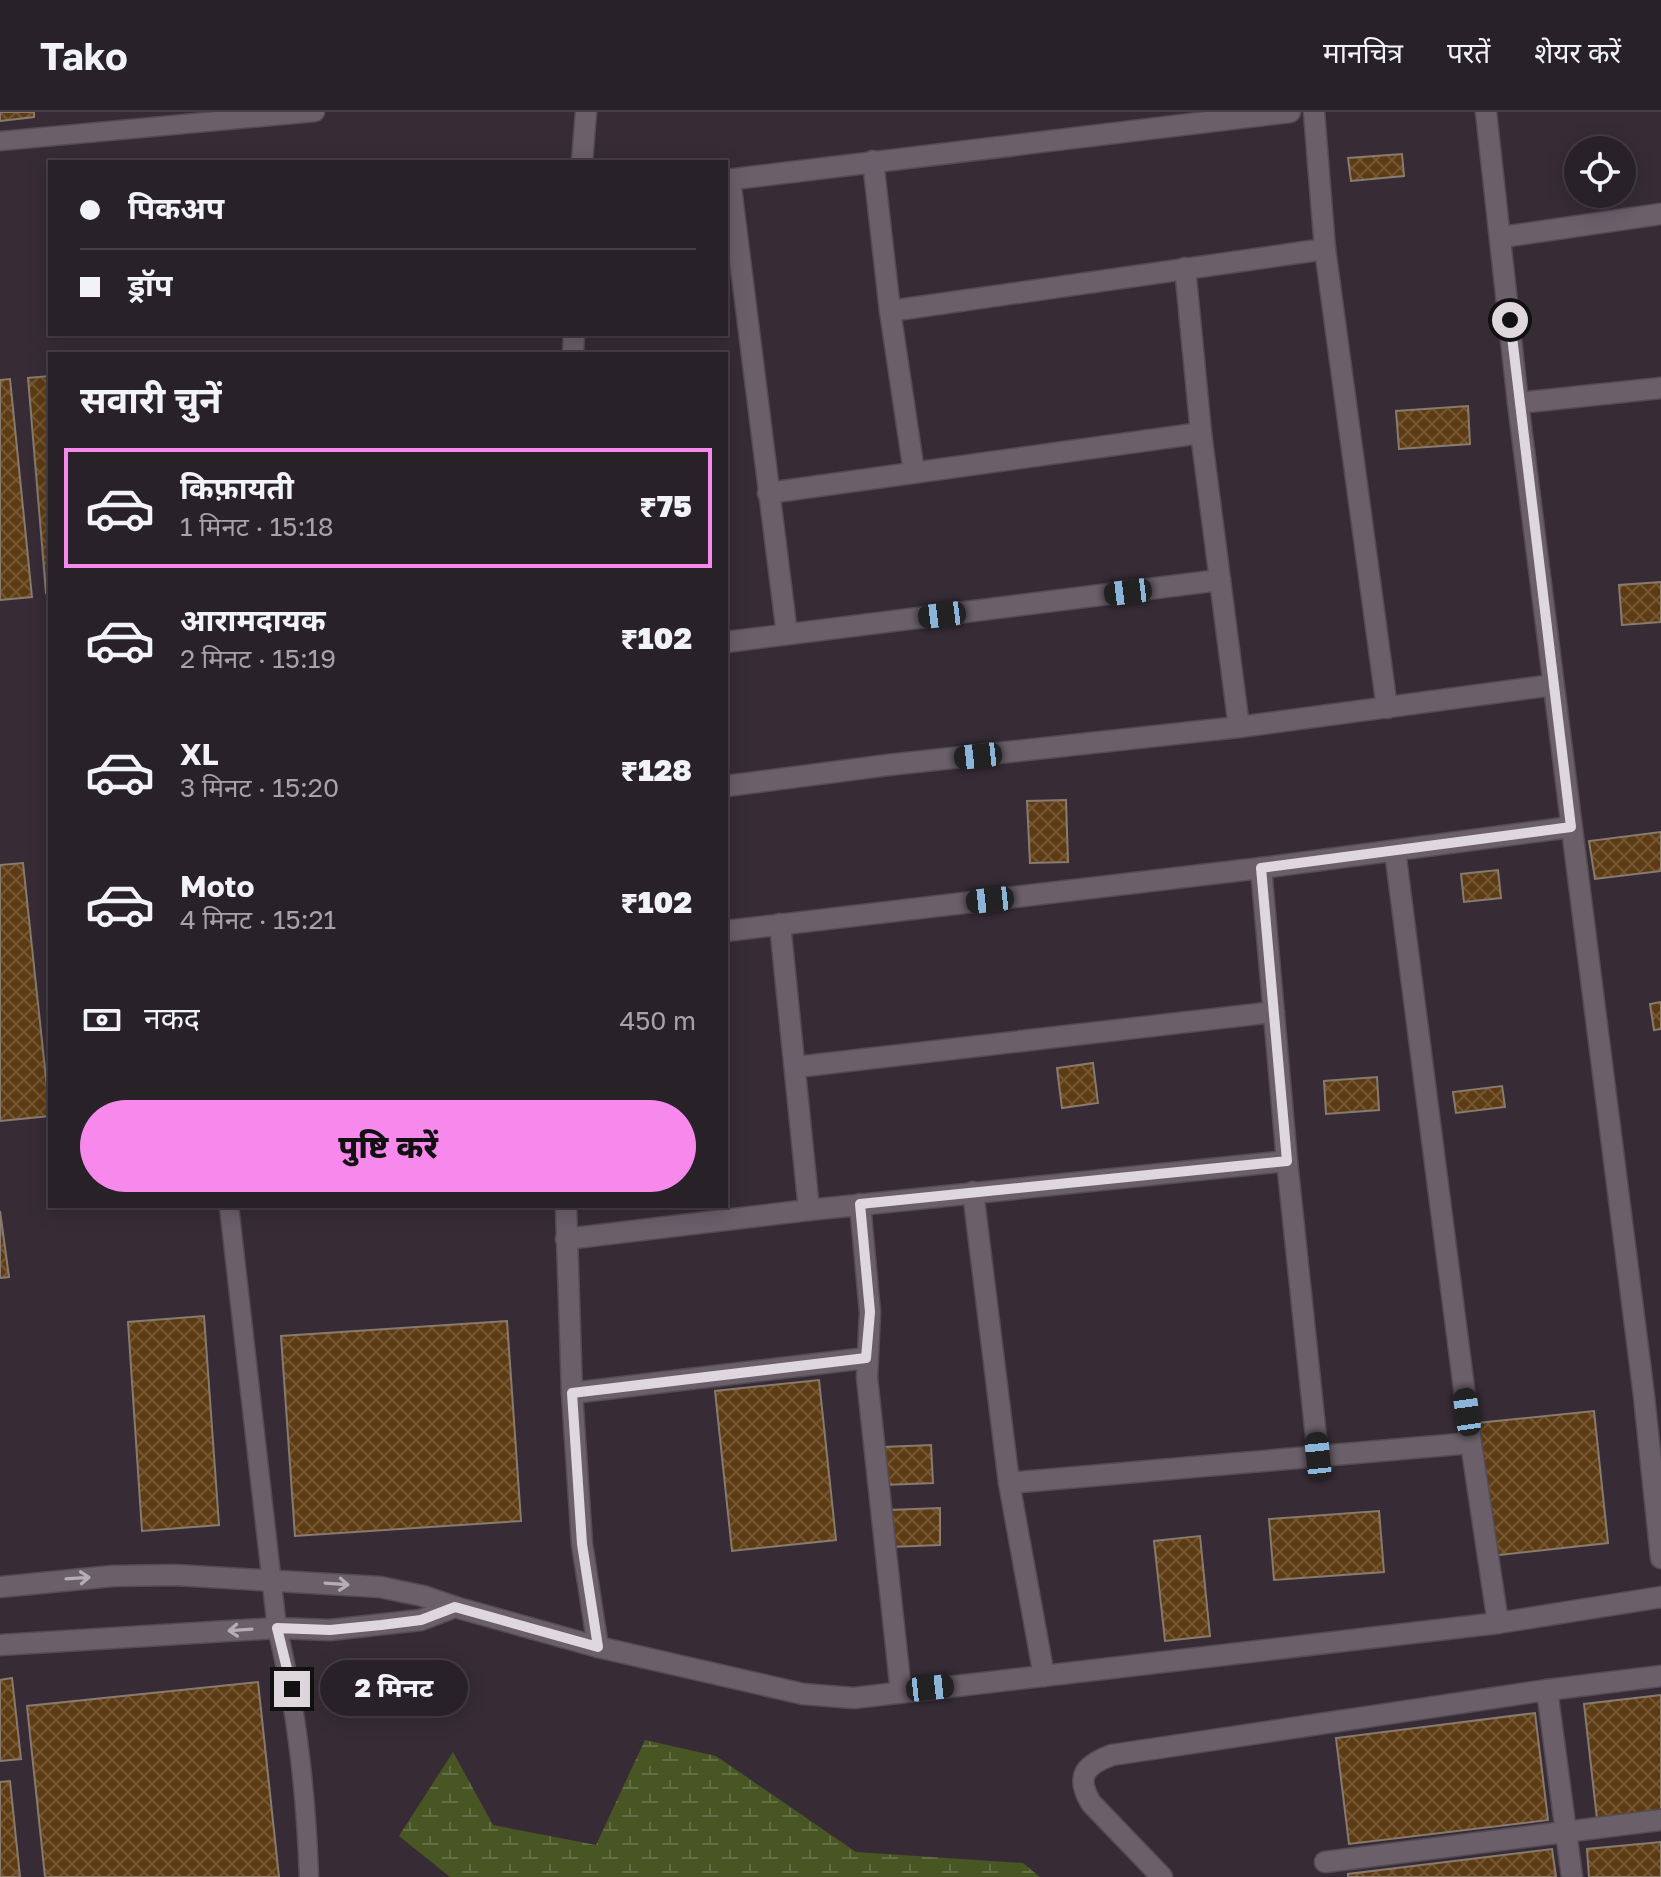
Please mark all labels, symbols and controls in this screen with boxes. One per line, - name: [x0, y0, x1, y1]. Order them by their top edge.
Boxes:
- text: Tako: [40, 33, 128, 78]
- text: मानचित्र: [1323, 36, 1403, 69]
- text: परतें: [1447, 36, 1490, 69]
- text: शेयर करें: [1534, 36, 1621, 69]
- map controls: [1564, 136, 1636, 208]
- button: locate: [1564, 136, 1636, 208]
- text: पिकअप: [128, 190, 224, 226]
- text: ड्रॉप: [128, 267, 172, 303]
- route start: [1492, 302, 1528, 338]
- text: सवारी चुनें: [80, 378, 221, 421]
- text: किफ़ायती: [180, 470, 294, 506]
- icon: car: [84, 472, 156, 544]
- text: ₹75: [639, 488, 692, 524]
- text: 1 मिनट · 15:18: [180, 511, 334, 542]
- car: [1103, 577, 1153, 607]
- car: [917, 600, 967, 630]
- text: आरामदायक: [180, 602, 326, 638]
- icon: car: [84, 604, 156, 676]
- text: ₹102: [620, 620, 692, 656]
- text: 2 मिनट · 15:19: [180, 643, 336, 674]
- icon: car: [84, 736, 156, 808]
- text: XL: [180, 736, 219, 772]
- car: [953, 742, 1003, 770]
- text: ₹128: [621, 752, 692, 788]
- text: 3 मिनट · 15:20: [180, 772, 339, 803]
- icon: car: [84, 868, 156, 940]
- text: Moto: [180, 868, 255, 904]
- text: ₹102: [620, 884, 692, 920]
- car: [965, 886, 1015, 914]
- text: 4 मिनट · 15:21: [180, 904, 336, 935]
- icon: cash: [80, 998, 124, 1042]
- text: नकद: [144, 1000, 200, 1036]
- text: 450 m: [619, 1005, 696, 1036]
- button: पुष्टि करें: [80, 1100, 696, 1192]
- car: [1452, 1387, 1482, 1437]
- car: [1304, 1431, 1332, 1481]
- one-way arrow: [64, 1570, 90, 1585]
- one-way arrow: [323, 1577, 350, 1592]
- one-way arrow: [227, 1623, 254, 1638]
- callout: 2 मिनट: [320, 1661, 468, 1717]
- route end: [274, 1671, 310, 1707]
- text: 2 मिनट: [355, 1672, 433, 1703]
- car: [905, 1674, 955, 1702]

